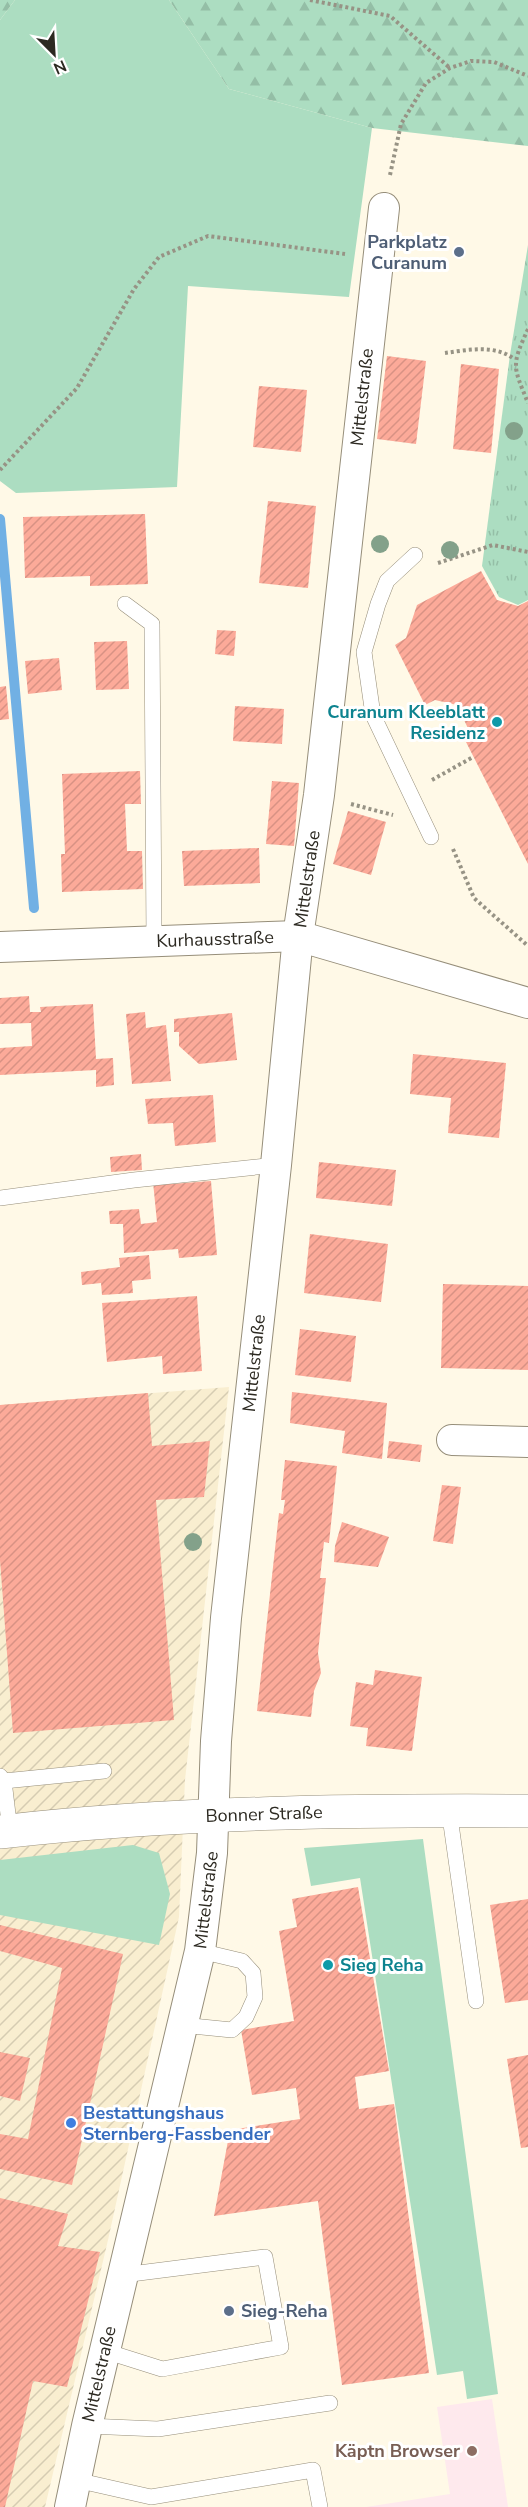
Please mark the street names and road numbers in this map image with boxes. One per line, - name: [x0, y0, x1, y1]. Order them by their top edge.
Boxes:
- street label: Mittelstraße: [345, 347, 379, 447]
- street label: Mittelstraße: [288, 829, 326, 929]
- street label: Kurhausstraße: [156, 925, 274, 953]
- street label: Mittelstraße: [237, 1313, 271, 1413]
- street label: Bonner Straße: [205, 1800, 323, 1828]
- street label: Mittelstraße: [188, 1850, 224, 1950]
- street label: Mittelstraße: [76, 2324, 122, 2424]

